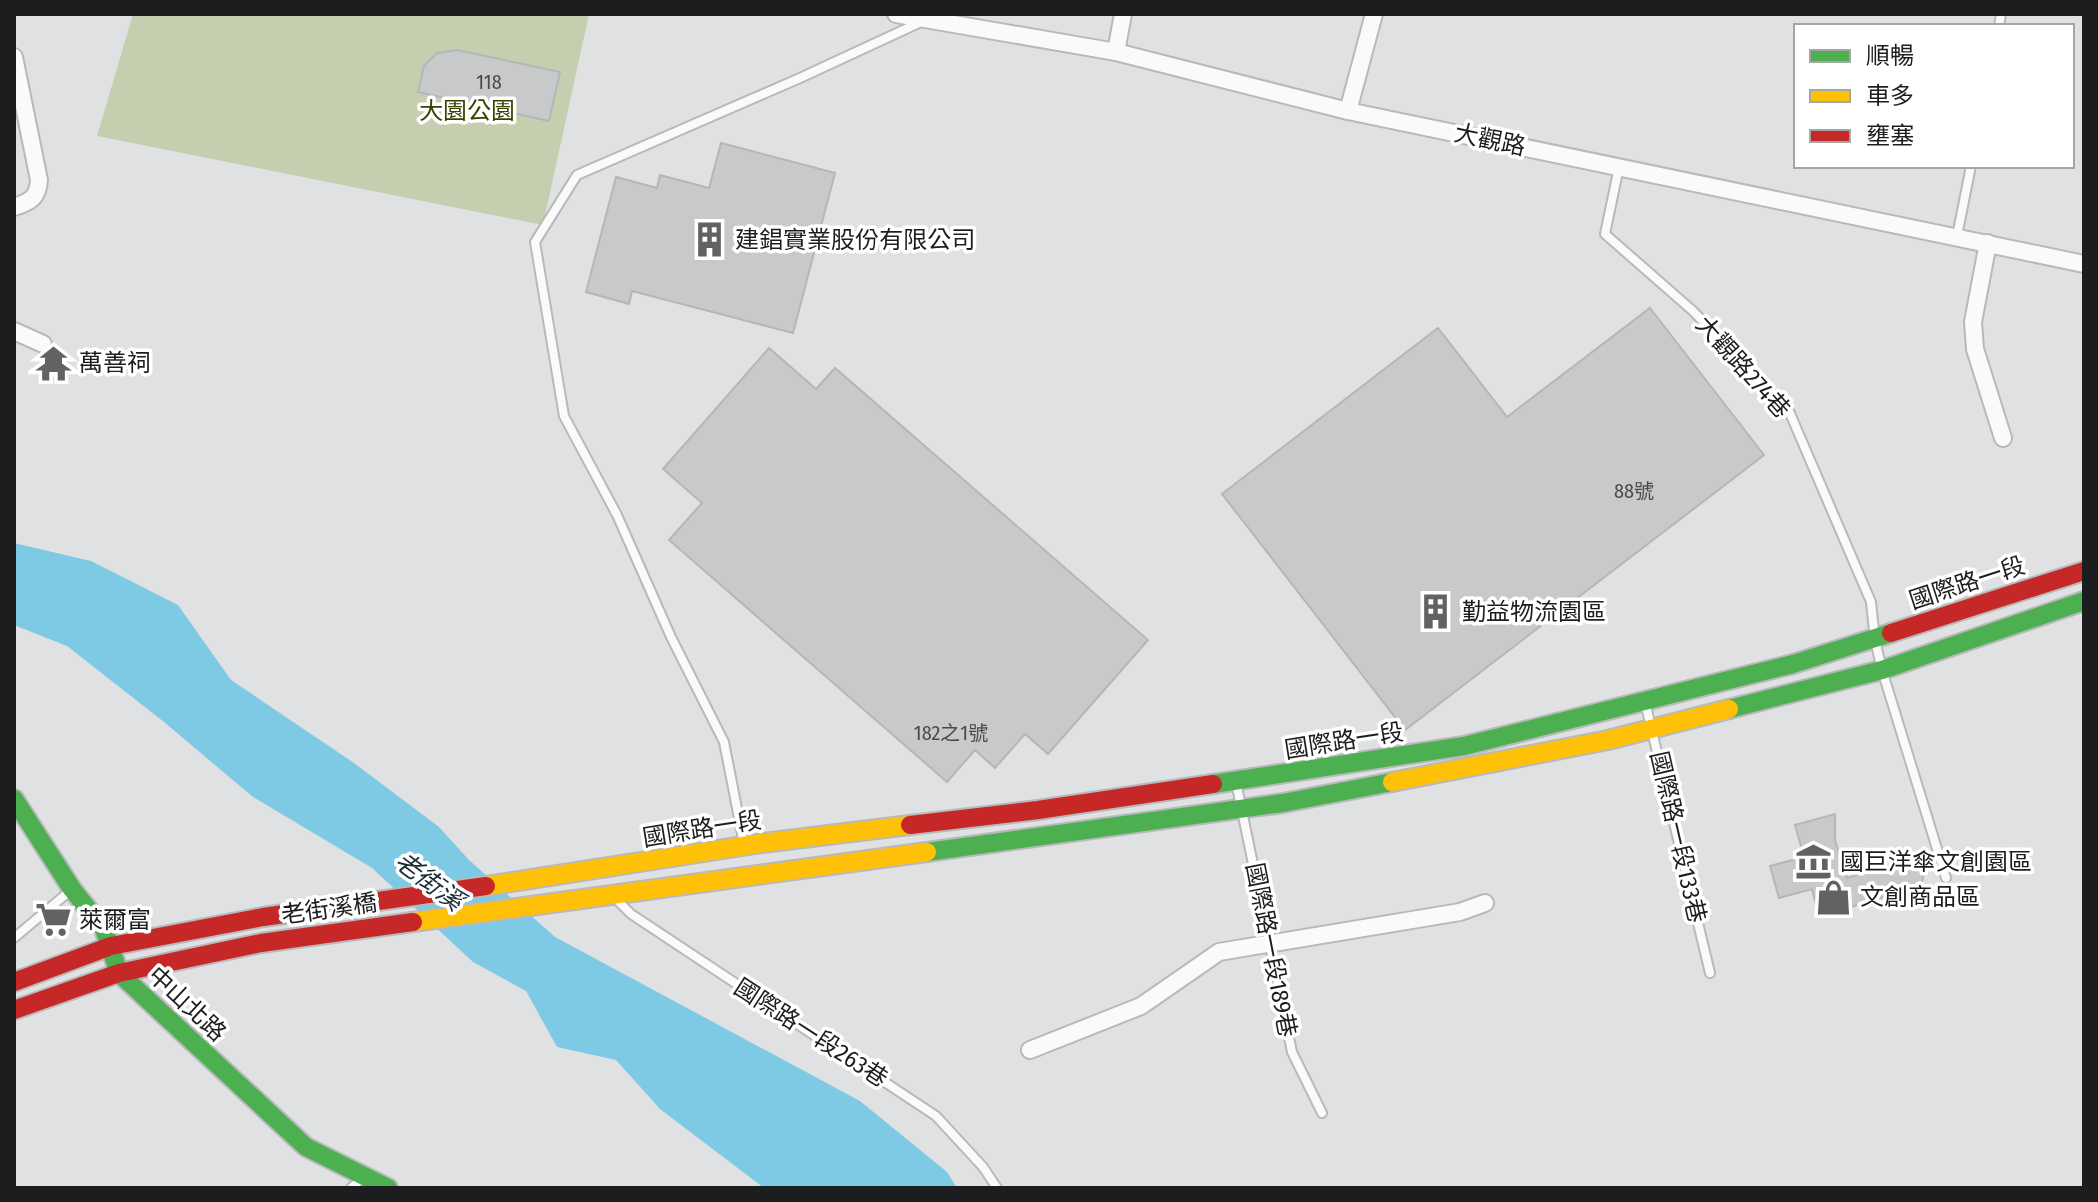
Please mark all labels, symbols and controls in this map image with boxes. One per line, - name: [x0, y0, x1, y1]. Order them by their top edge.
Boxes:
- legend: [1794, 24, 2074, 168]
- text: 順暢: [1866, 42, 1914, 70]
- house number: 118: [476, 70, 502, 94]
- text: 車多: [1866, 82, 1914, 110]
- park label: 大園公園: [419, 97, 515, 125]
- street label: 大觀路: [1452, 119, 1528, 161]
- text: 壅塞: [1866, 122, 1914, 150]
- building icon: 建錩實業股份有限公司: [690, 221, 728, 259]
- place label: 建錩實業股份有限公司: [735, 226, 975, 254]
- street label: 大觀路274巷: [1690, 310, 1796, 424]
- temple icon: 萬善祠: [34, 344, 72, 382]
- place label: 萬善祠: [79, 349, 151, 377]
- house number: 88號: [1614, 479, 1654, 503]
- street label: 國際路一段: [1906, 551, 2028, 615]
- building icon: 勤益物流園區: [1417, 593, 1455, 631]
- place label: 勤益物流園區: [1462, 598, 1606, 626]
- street label: 國際路一段: [1283, 718, 1405, 764]
- house number: 182之1號: [914, 721, 988, 745]
- street label: 國際路一段133巷: [1645, 749, 1711, 925]
- street label: 國際路一段: [641, 806, 763, 852]
- museum icon: 國巨洋傘文創園區: [1795, 843, 1833, 881]
- water label: 老街溪: [388, 846, 472, 920]
- place label: 國巨洋傘文創園區: [1840, 848, 2032, 876]
- street label: 國際路一段189巷: [1240, 861, 1302, 1039]
- shop icon: 文創商品區: [1815, 878, 1853, 916]
- place label: 文創商品區: [1860, 883, 1980, 911]
- street label: 老街溪橋: [280, 888, 378, 930]
- supermarket icon: 萊爾富: [34, 901, 72, 939]
- place label: 萊爾富: [79, 906, 151, 934]
- street label: 中山北路: [142, 961, 232, 1047]
- street label: 國際路一段263巷: [729, 973, 893, 1093]

